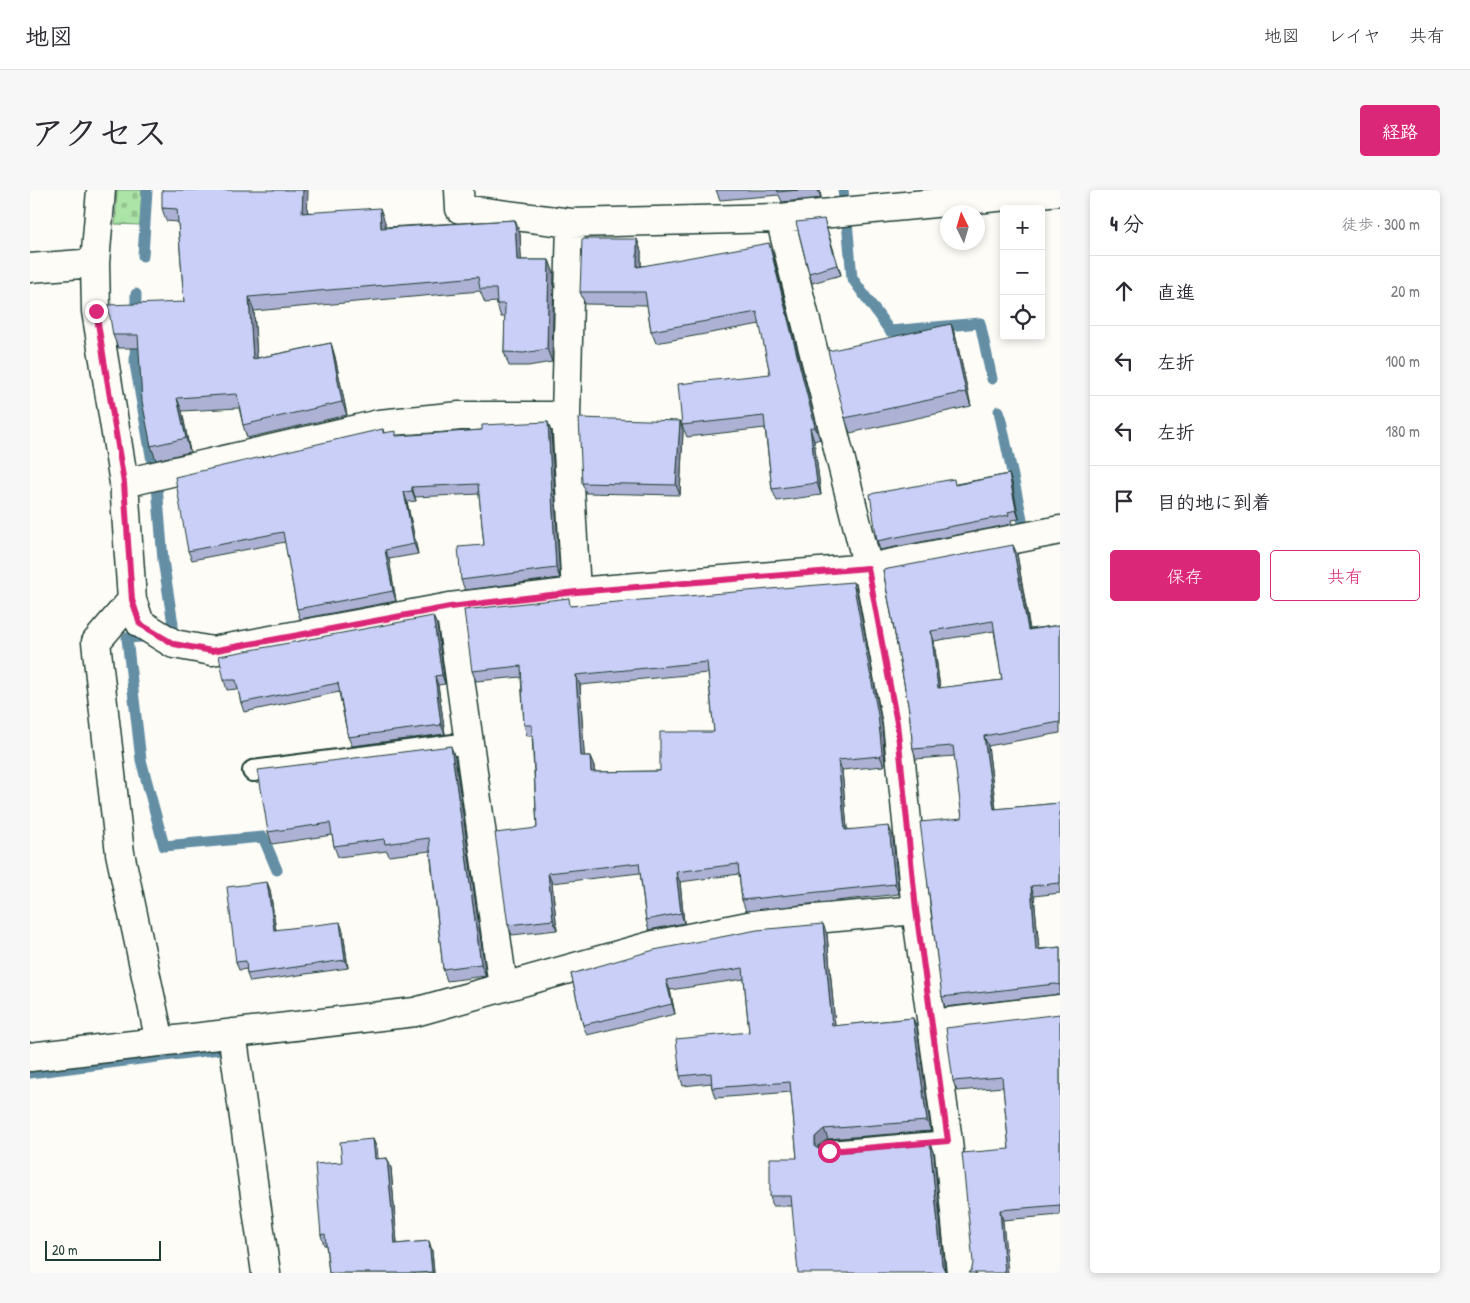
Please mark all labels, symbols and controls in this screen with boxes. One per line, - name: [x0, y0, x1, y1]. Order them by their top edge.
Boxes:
- text: 地図: [25, 20, 73, 52]
- text: 地図: [1264, 23, 1300, 48]
- text: レイヤ: [1328, 23, 1381, 48]
- text: 共有: [1409, 23, 1445, 48]
- button: 経路: [1360, 105, 1440, 156]
- text: アクセス: [30, 109, 168, 156]
- north arrow: [940, 205, 985, 250]
- map controls: [1000, 205, 1045, 340]
- button: +: [1000, 205, 1045, 250]
- text: 4 分: [1110, 209, 1144, 238]
- text: 徒歩 · 300 m: [1341, 213, 1420, 235]
- button: −: [1000, 250, 1045, 295]
- icon: ahead: [1110, 277, 1138, 305]
- text: 直進: [1157, 279, 1195, 305]
- text: 20 m: [1391, 280, 1420, 302]
- button: locate: [1000, 295, 1045, 340]
- route end: [85, 300, 108, 323]
- icon: left: [1110, 347, 1138, 375]
- text: 左折: [1157, 349, 1195, 375]
- text: 100 m: [1385, 350, 1420, 372]
- icon: left: [1110, 417, 1138, 445]
- text: 左折: [1157, 419, 1195, 445]
- text: 180 m: [1386, 420, 1420, 442]
- icon: arrive: [1110, 487, 1138, 515]
- text: 目的地に到着: [1157, 489, 1271, 515]
- button: 保存: [1110, 550, 1260, 601]
- button: 共有: [1270, 550, 1420, 601]
- route start: [818, 1140, 841, 1163]
- scale bar: [45, 1238, 161, 1261]
- text: 20 m: [52, 1240, 78, 1259]

